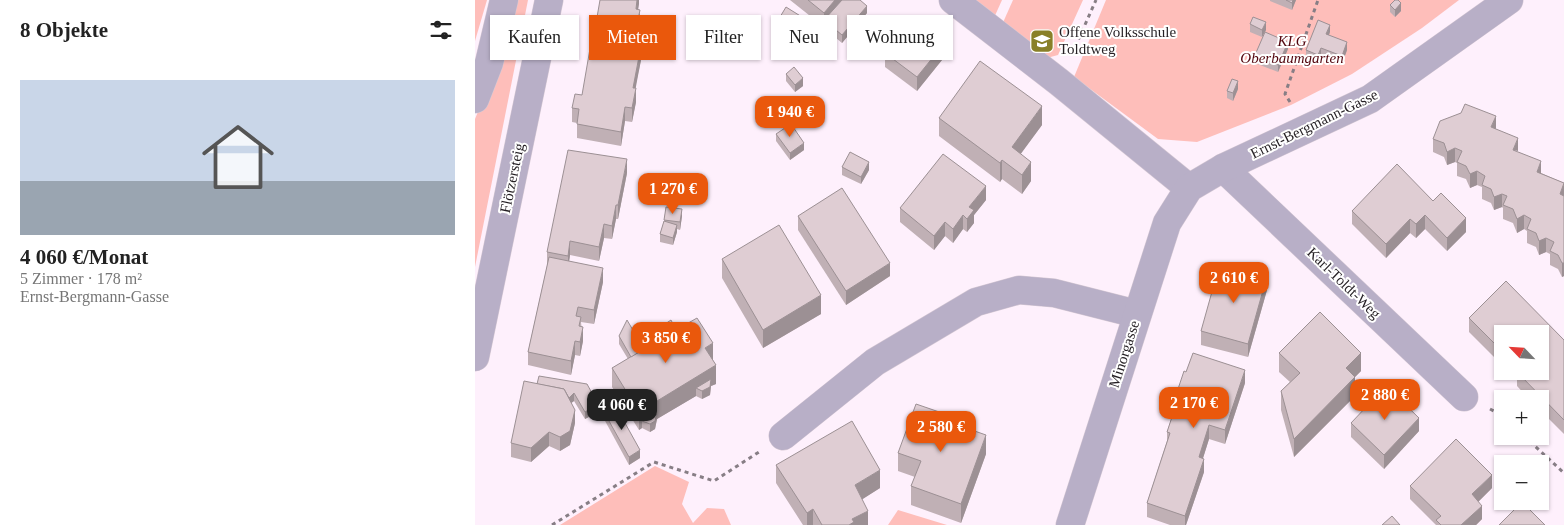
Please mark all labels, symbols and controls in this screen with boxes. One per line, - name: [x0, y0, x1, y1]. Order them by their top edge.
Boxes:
- chip: Kaufen: [490, 15, 579, 60]
- chip: Mieten: [589, 15, 676, 60]
- chip: Filter: [686, 15, 761, 60]
- chip: Neu: [771, 15, 837, 60]
- chip: Wohnung: [847, 15, 953, 60]
- icon: filters: [427, 16, 455, 44]
- text: 8 Objekte: [20, 18, 108, 42]
- place label: Offene Volksschule Toldtweg: [1059, 24, 1176, 57]
- school or university icon: Offene Volksschule Toldtweg: [1029, 28, 1055, 54]
- park label: KLG Oberbaumgarten: [1240, 33, 1344, 66]
- street label: Ernst-Bergmann-Gasse: [1248, 86, 1381, 162]
- pin: 1 940 €: [744, 96, 836, 138]
- text: 1 940 €: [766, 103, 814, 120]
- icon: home: [193, 112, 283, 202]
- street label: Flötzersteig: [497, 141, 527, 214]
- pin: 1 270 €: [627, 172, 719, 215]
- text: 1 270 €: [649, 180, 697, 197]
- street label: Karl-Toldt-Weg: [1304, 244, 1384, 322]
- text: 4 060 €/Monat: [20, 245, 148, 269]
- pin: 2 610 €: [1188, 262, 1280, 304]
- text: 2 610 €: [1210, 269, 1258, 286]
- text: 5 Zimmer · 178 m²: [20, 270, 142, 287]
- text: Ernst-Bergmann-Gasse: [20, 288, 169, 305]
- street label: Minorgasse: [1106, 318, 1142, 390]
- pin: 3 850 €: [620, 322, 712, 364]
- north arrow: [1494, 325, 1549, 380]
- map controls: [1494, 325, 1549, 510]
- text: 3 850 €: [642, 329, 690, 346]
- pin: 2 880 €: [1339, 378, 1431, 421]
- pin: 2 170 €: [1148, 386, 1240, 429]
- text: 2 880 €: [1361, 386, 1409, 403]
- pin: 4 060 €: [576, 388, 668, 431]
- button: +: [1494, 390, 1549, 445]
- text: 2 170 €: [1170, 394, 1218, 411]
- text: 4 060 €: [598, 396, 646, 413]
- pin: 2 580 €: [895, 410, 987, 453]
- text: 2 580 €: [917, 418, 965, 435]
- button: −: [1494, 455, 1549, 510]

